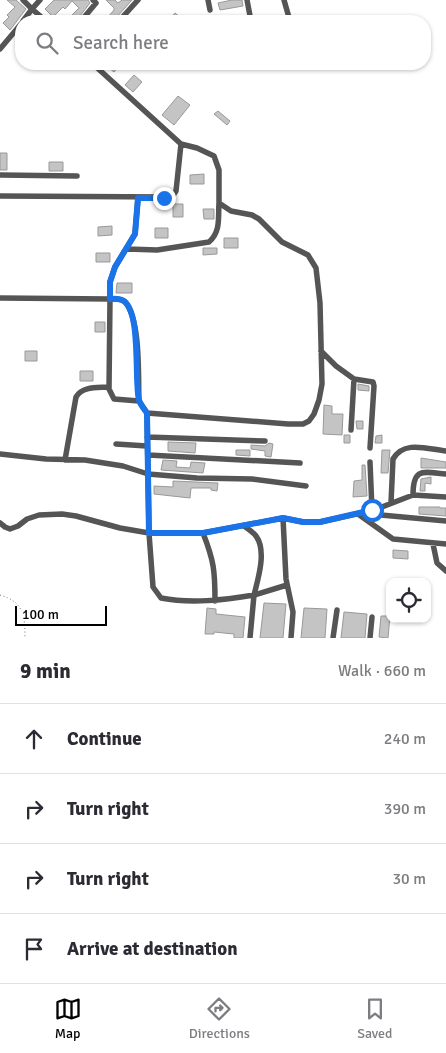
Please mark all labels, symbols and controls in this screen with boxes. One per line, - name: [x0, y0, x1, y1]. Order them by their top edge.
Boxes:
- search box: [15, 15, 431, 70]
- icon: search: [33, 29, 61, 57]
- text: Search here: [73, 31, 169, 55]
- route end: [153, 187, 176, 210]
- route start: [361, 499, 384, 522]
- map controls: [386, 578, 431, 623]
- button: locate: [386, 578, 431, 623]
- scale bar: [15, 603, 108, 626]
- text: 100 m: [22, 606, 59, 623]
- text: 9 min: [20, 658, 71, 684]
- text: Walk · 660 m: [338, 661, 426, 681]
- icon: ahead: [20, 725, 48, 753]
- text: Continue: [67, 727, 142, 751]
- text: 240 m: [384, 729, 426, 749]
- icon: right: [20, 795, 48, 823]
- text: Turn right: [67, 797, 149, 821]
- text: 390 m: [384, 799, 426, 819]
- icon: right: [20, 865, 48, 893]
- text: Turn right: [67, 867, 149, 891]
- text: 30 m: [392, 869, 426, 889]
- icon: arrive: [20, 935, 48, 963]
- text: Arrive at destination: [67, 937, 238, 961]
- tab: Map: [54, 995, 82, 1042]
- tab: Directions: [189, 995, 250, 1042]
- tab: Saved: [357, 995, 392, 1042]

